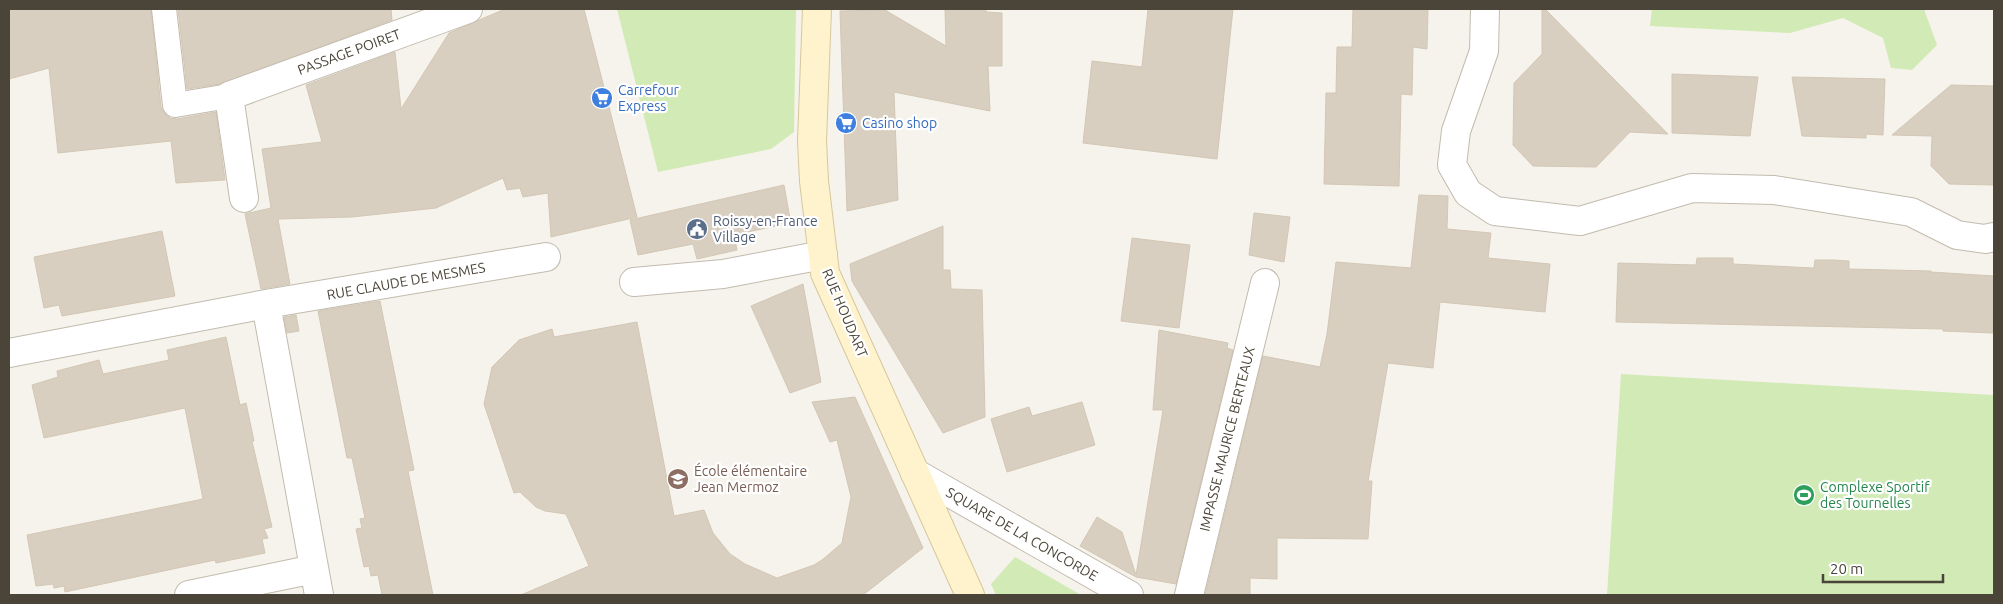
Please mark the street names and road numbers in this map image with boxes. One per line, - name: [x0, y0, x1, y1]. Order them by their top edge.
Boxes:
- street label: PASSAGE POIRET: [295, 26, 403, 78]
- street label: RUE CLAUDE DE MESMES: [325, 259, 487, 303]
- street label: RUE HOUDART: [819, 266, 871, 360]
- street label: IMPASSE MAURICE BERTEAUX: [1196, 345, 1258, 533]
- street label: SQUARE DE LA CONCORDE: [943, 484, 1101, 584]

